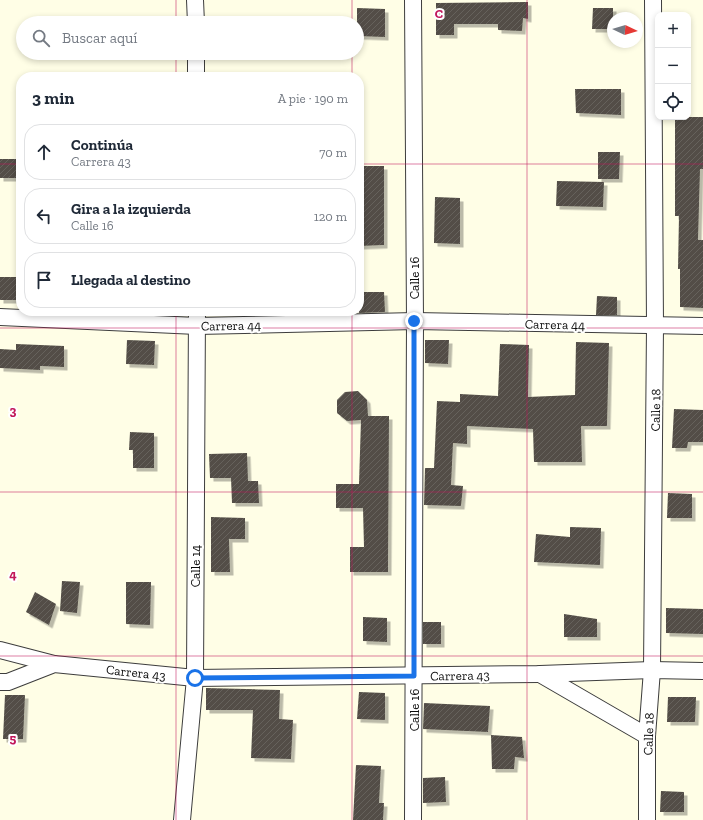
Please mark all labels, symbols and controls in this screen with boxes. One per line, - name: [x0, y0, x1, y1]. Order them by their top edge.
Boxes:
- text: C: [435, 6, 443, 21]
- north arrow: [607, 12, 643, 48]
- map controls: [655, 12, 691, 120]
- button: +: [655, 12, 691, 48]
- search box: [16, 16, 364, 60]
- icon: search: [30, 27, 52, 49]
- text: Buscar aquí: [62, 29, 138, 47]
- button: −: [655, 48, 691, 84]
- button: locate: [655, 84, 691, 120]
- text: 3 min: [32, 88, 74, 108]
- text: A pie · 190 m: [278, 91, 348, 106]
- text: Continúa: [71, 136, 133, 154]
- icon: ahead: [33, 141, 55, 163]
- text: 70 m: [319, 145, 347, 160]
- text: Carrera 43: [71, 154, 131, 169]
- text: Gira a la izquierda: [71, 200, 191, 218]
- icon: left: [33, 205, 55, 227]
- text: 120 m: [314, 209, 347, 224]
- text: Calle 16: [71, 218, 114, 233]
- street label: Calle 16: [407, 257, 422, 299]
- icon: arrive: [33, 269, 55, 291]
- text: Llegada al destino: [71, 271, 191, 289]
- route end: [405, 312, 423, 330]
- street label: Carrera 44: [525, 316, 585, 333]
- street label: Carrera 44: [201, 317, 261, 334]
- street label: Calle 18: [648, 389, 663, 431]
- text: 3: [10, 403, 17, 418]
- street label: Calle 14: [188, 545, 203, 587]
- text: 4: [9, 567, 17, 582]
- street label: Carrera 43: [105, 662, 166, 683]
- street label: Carrera 43: [430, 667, 490, 684]
- route start: [186, 669, 204, 687]
- street label: Calle 16: [407, 689, 422, 731]
- street label: Calle 18: [640, 712, 657, 756]
- text: 5: [10, 731, 17, 746]

